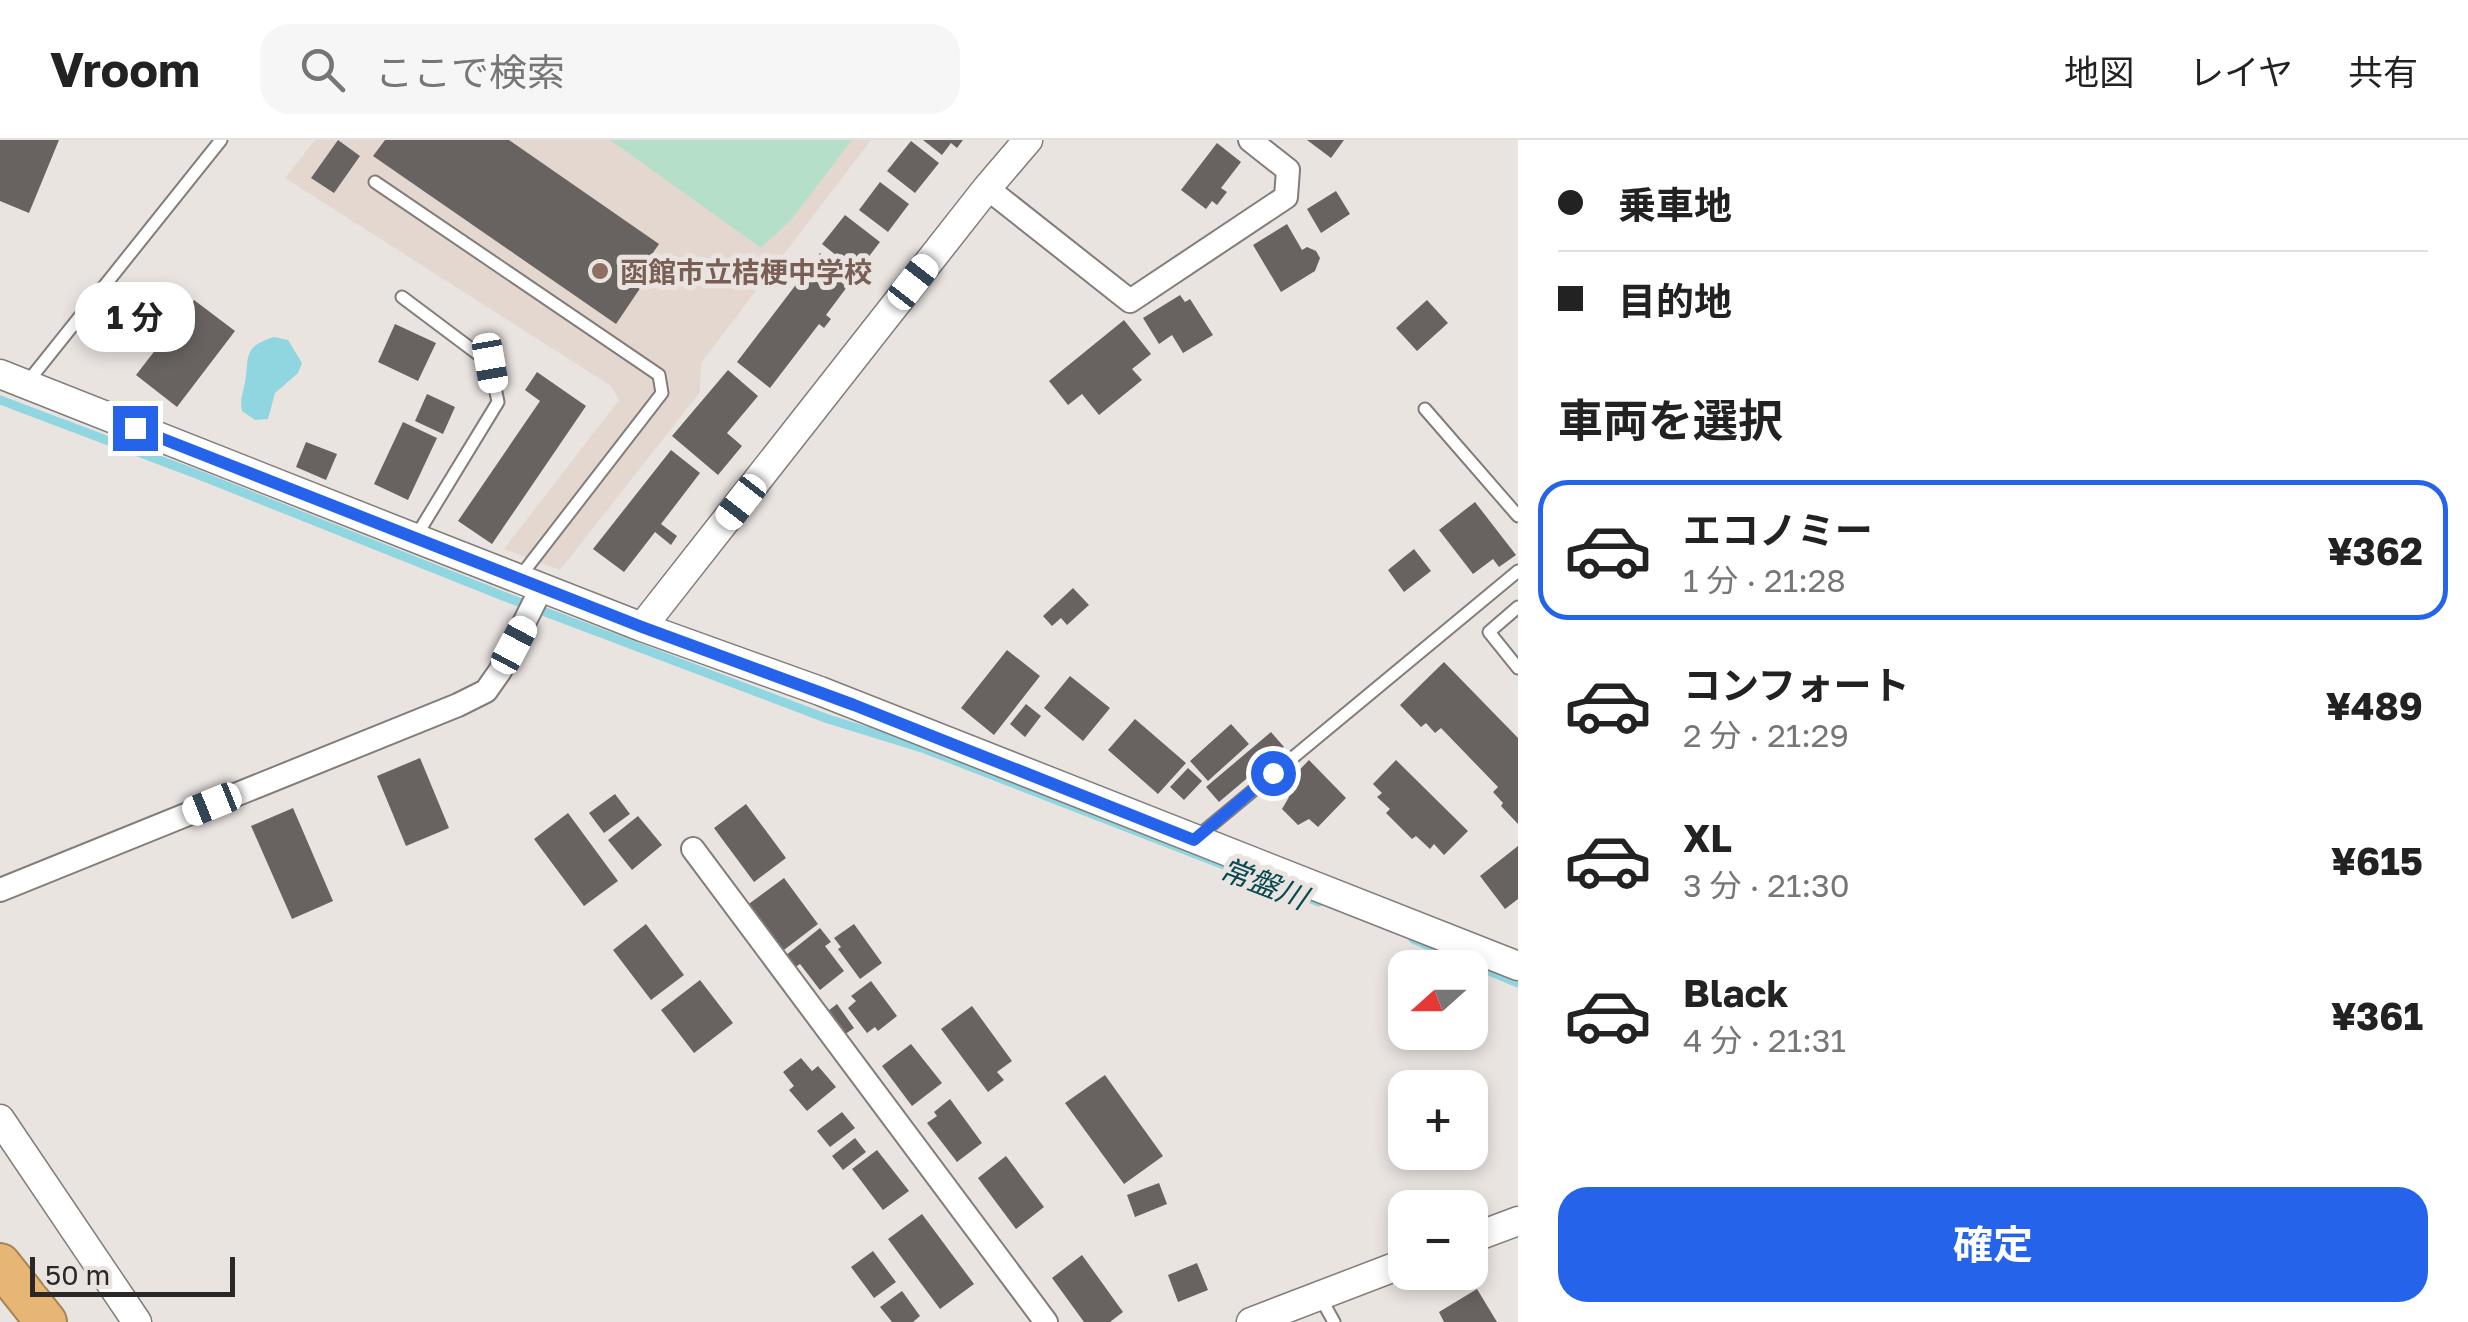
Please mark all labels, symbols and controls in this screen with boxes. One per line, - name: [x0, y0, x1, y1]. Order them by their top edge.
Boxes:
- search box: [260, 24, 960, 114]
- text: Vroom: [50, 40, 200, 98]
- icon: search: [295, 42, 350, 97]
- text: ここで検索: [375, 49, 565, 94]
- text: 地図: [2064, 51, 2134, 93]
- text: レイヤ: [2189, 51, 2293, 93]
- text: 共有: [2348, 51, 2418, 93]
- text: 乗車地: [1618, 182, 1732, 227]
- car: [883, 249, 943, 315]
- place label: 函館市立桔梗中学校: [620, 255, 872, 288]
- marker: 函館市立桔梗中学校: [589, 260, 611, 282]
- text: 目的地: [1618, 278, 1732, 323]
- callout: 1 分: [75, 283, 195, 353]
- text: 1 分: [107, 298, 163, 336]
- car: [470, 331, 510, 395]
- text: 車両を選択: [1558, 393, 1783, 447]
- route end: [113, 406, 158, 451]
- car: [711, 469, 771, 535]
- icon: car: [1563, 505, 1653, 595]
- text: エコノミー: [1683, 507, 1873, 552]
- text: ¥362: [2327, 528, 2423, 573]
- text: 1 分 · 21:28: [1683, 561, 1846, 599]
- car: [487, 611, 541, 679]
- icon: car: [1563, 660, 1653, 750]
- text: コンフォート: [1683, 662, 1910, 707]
- text: ¥489: [2326, 683, 2423, 728]
- text: 2 分 · 21:29: [1683, 716, 1849, 754]
- route start: [1251, 751, 1296, 796]
- car: [179, 779, 245, 829]
- icon: car: [1563, 815, 1653, 905]
- text: XL: [1683, 815, 1732, 860]
- text: ¥615: [2331, 838, 2423, 883]
- water label: 常盤川: [1216, 850, 1315, 917]
- text: 3 分 · 21:30: [1683, 866, 1850, 904]
- north arrow: [1388, 950, 1488, 1050]
- map controls: [1388, 950, 1488, 1290]
- icon: car: [1563, 970, 1653, 1060]
- text: Black: [1683, 970, 1788, 1015]
- text: ¥361: [2331, 993, 2423, 1038]
- text: 4 分 · 21:31: [1683, 1021, 1846, 1059]
- button: +: [1388, 1070, 1488, 1170]
- button: 確定: [1558, 1187, 2428, 1302]
- button: −: [1388, 1190, 1488, 1290]
- scale bar: [30, 1252, 235, 1296]
- text: 50 m: [45, 1258, 110, 1291]

